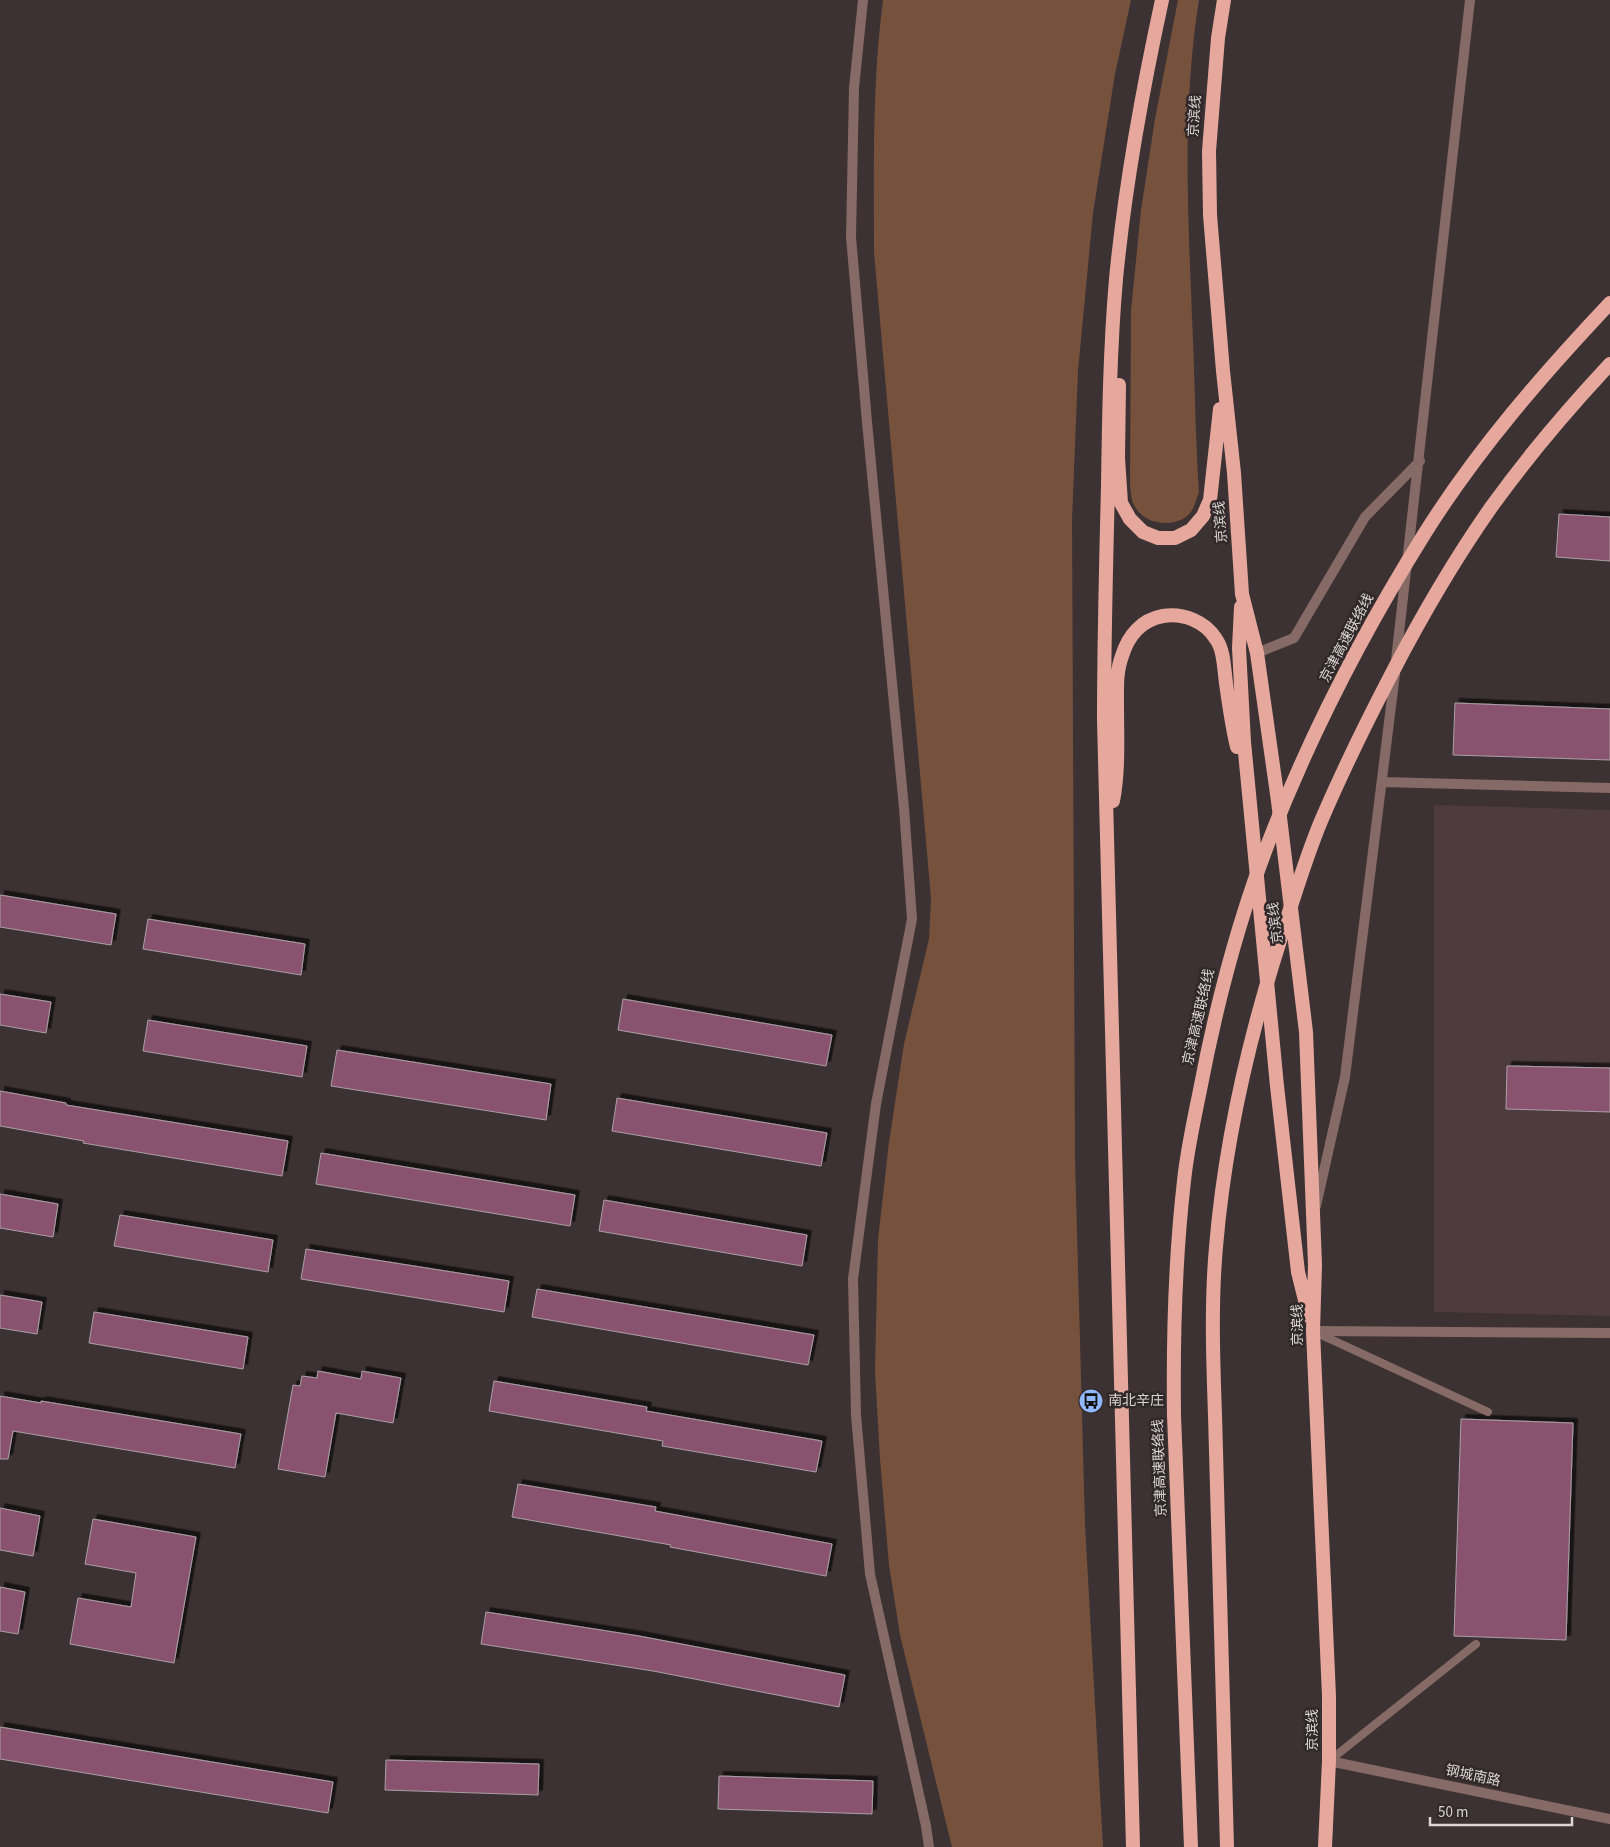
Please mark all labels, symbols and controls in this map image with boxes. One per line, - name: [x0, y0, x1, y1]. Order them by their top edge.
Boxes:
- street label: 京滨线: [1184, 94, 1206, 138]
- street label: 京滨线: [1210, 500, 1232, 544]
- street label: 京津高速联络线: [1315, 590, 1379, 686]
- street label: 京滨线: [1264, 901, 1288, 945]
- street label: 京津高速联络线: [1178, 967, 1220, 1067]
- street label: 京滨线: [1288, 1304, 1308, 1346]
- bus stop icon: 南北辛庄: [1078, 1388, 1104, 1414]
- place label: 南北辛庄: [1108, 1391, 1164, 1411]
- street label: 京津高速联络线: [1148, 1419, 1172, 1517]
- street label: 京滨线: [1303, 1709, 1323, 1751]
- street label: 钢城南路: [1444, 1760, 1502, 1792]
- scale bar: [1430, 1794, 1572, 1826]
- text: 50 m: [1438, 1802, 1468, 1823]

